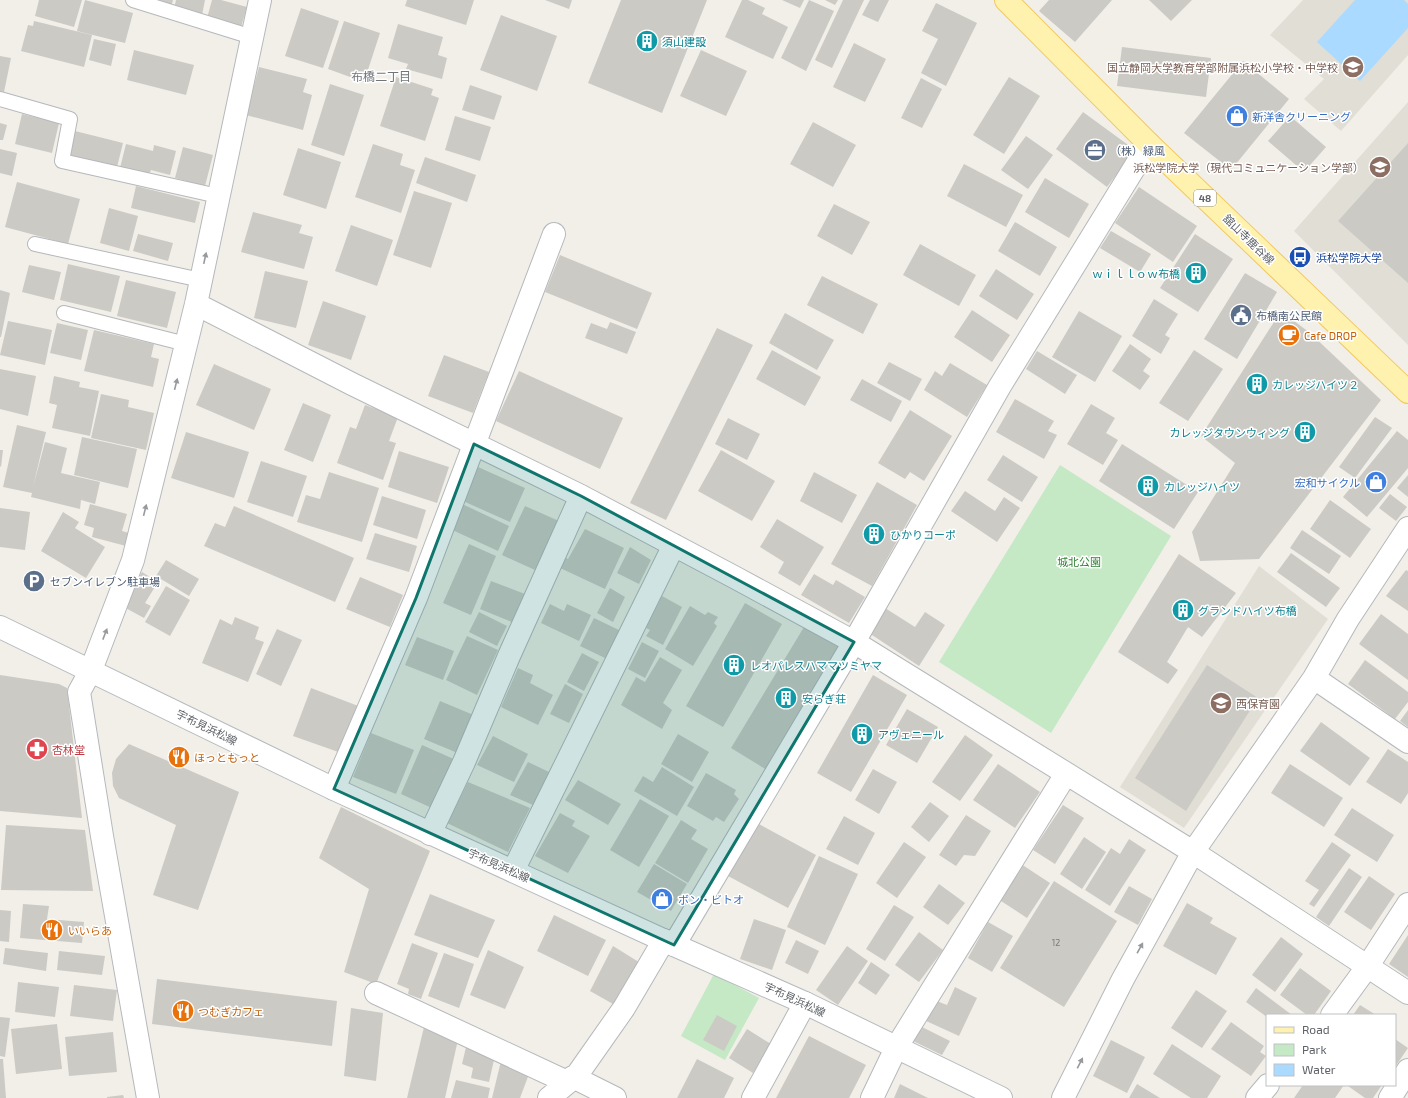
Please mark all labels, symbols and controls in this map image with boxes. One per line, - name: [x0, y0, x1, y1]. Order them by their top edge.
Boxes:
- building icon: 須山建設: [634, 28, 660, 54]
- place label: 須山建設: [662, 35, 706, 48]
- school or university icon: 国立静岡大学教育学部附属浜松小学校・中学校: [1340, 54, 1366, 80]
- place label: 国立静岡大学教育学部附属浜松小学校・中学校: [1107, 61, 1338, 74]
- district label: 布橋二丁目: [351, 69, 411, 83]
- shop icon: 新洋舎クリーニング: [1224, 103, 1250, 129]
- place label: 新洋舎クリーニング: [1252, 110, 1351, 123]
- office icon: （株）緑風: [1082, 137, 1108, 163]
- place label: （株）緑風: [1110, 144, 1165, 157]
- school or university icon: 浜松学院大学（現代コミュニケーション学部）: [1367, 154, 1393, 180]
- place label: 浜松学院大学（現代コミュニケーション学部）: [1133, 161, 1364, 174]
- road number: 48: [1194, 190, 1216, 206]
- street label: 舘山寺鹿谷線: [1221, 211, 1277, 267]
- bus stop icon: 浜松学院大学: [1287, 244, 1313, 270]
- one-way arrow: [203, 251, 209, 264]
- place label: 浜松学院大学: [1316, 251, 1382, 264]
- building icon: ｗｉｌｌｏｗ布橋: [1183, 260, 1209, 286]
- place label: ｗｉｌｌｏｗ布橋: [1092, 267, 1180, 280]
- public building icon: 布橋南公民館: [1228, 302, 1254, 328]
- place label: 布橋南公民館: [1256, 309, 1322, 322]
- cafe icon: Cafe DROP: [1276, 322, 1302, 348]
- place label: Cafe DROP: [1304, 329, 1357, 342]
- building icon: カレッジハイツ２: [1244, 371, 1270, 397]
- one-way arrow: [173, 378, 179, 390]
- place label: カレッジハイツ２: [1272, 378, 1359, 391]
- building icon: カレッジタウンウィング: [1292, 419, 1318, 445]
- place label: カレッジタウンウィング: [1169, 426, 1290, 439]
- shop icon: 宏和サイクル: [1363, 469, 1389, 495]
- building icon: カレッジハイツ: [1135, 473, 1161, 499]
- place label: 宏和サイクル: [1295, 476, 1360, 489]
- place label: カレッジハイツ: [1164, 480, 1240, 493]
- one-way arrow: [142, 504, 148, 517]
- building icon: ひかりコーポ: [861, 521, 887, 547]
- place label: ひかりコーポ: [890, 528, 956, 541]
- park label: 城北公園: [1057, 555, 1101, 568]
- parking icon: セブンイレブン駐車場: [21, 568, 47, 594]
- place label: セブンイレブン駐車場: [50, 575, 160, 588]
- building icon: グランドハイツ布橋: [1170, 597, 1196, 623]
- place label: グランドハイツ布橋: [1198, 604, 1297, 617]
- one-way arrow: [102, 627, 108, 639]
- building icon: レオパレスハママツミヤマ: [721, 652, 747, 678]
- place label: レオパレスハママツミヤマ: [750, 659, 882, 672]
- building icon: 安らぎ荘: [773, 685, 799, 711]
- school or university icon: 西保育園: [1208, 690, 1234, 716]
- place label: 安らぎ荘: [802, 692, 846, 705]
- place label: 西保育園: [1236, 697, 1280, 710]
- street label: 宇布見浜松線: [174, 707, 240, 747]
- building icon: アヴェニール: [849, 721, 875, 747]
- place label: アヴェニール: [878, 728, 944, 741]
- pharmacy icon: 杏林堂: [24, 736, 50, 762]
- place label: 杏林堂: [52, 743, 85, 756]
- restaurant icon: ほっともっと: [166, 744, 192, 770]
- place label: ほっともっと: [194, 751, 260, 764]
- street label: 宇布見浜松線: [466, 846, 532, 884]
- shop icon: ボン・ビトオ: [649, 886, 675, 912]
- place label: ボン・ビトオ: [678, 893, 744, 906]
- restaurant icon: いいらあ: [39, 917, 65, 943]
- place label: いいらあ: [68, 924, 112, 937]
- house number: 12: [1052, 937, 1060, 948]
- one-way arrow: [1136, 942, 1143, 954]
- street label: 宇布見浜松線: [762, 979, 828, 1019]
- restaurant icon: つむぎカフェ: [170, 998, 196, 1024]
- place label: つむぎカフェ: [198, 1005, 264, 1018]
- legend: [1266, 1014, 1396, 1086]
- text: Road: [1302, 1022, 1330, 1036]
- text: Park: [1302, 1042, 1327, 1056]
- one-way arrow: [1077, 1057, 1083, 1069]
- text: Water: [1302, 1062, 1336, 1076]

